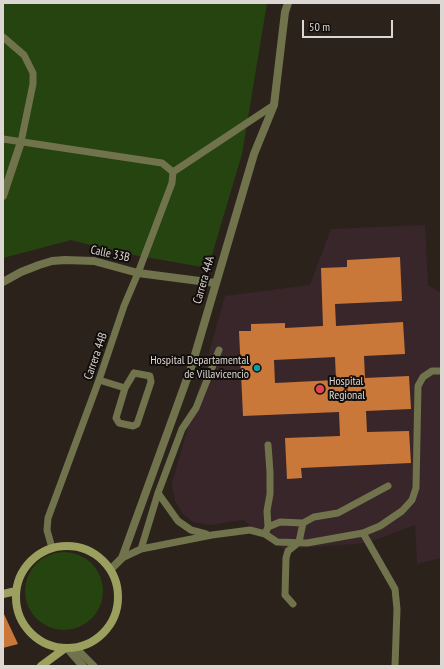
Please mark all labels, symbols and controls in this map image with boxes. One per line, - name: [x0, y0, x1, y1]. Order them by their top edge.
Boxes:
- scale bar: [304, 12, 395, 38]
- text: 50 m: [309, 19, 330, 34]
- street label: Calle 33B: [89, 243, 131, 265]
- street label: Carrera 44A: [190, 255, 218, 305]
- street label: Carrera 44B: [81, 331, 111, 381]
- place label: Hospital Departamental de Villavicencio: [150, 354, 249, 382]
- marker: Hospital Departamental de Villavicencio: [252, 363, 262, 373]
- place label: Hospital Regional: [329, 375, 365, 403]
- marker: Hospital Regional: [314, 383, 326, 395]

